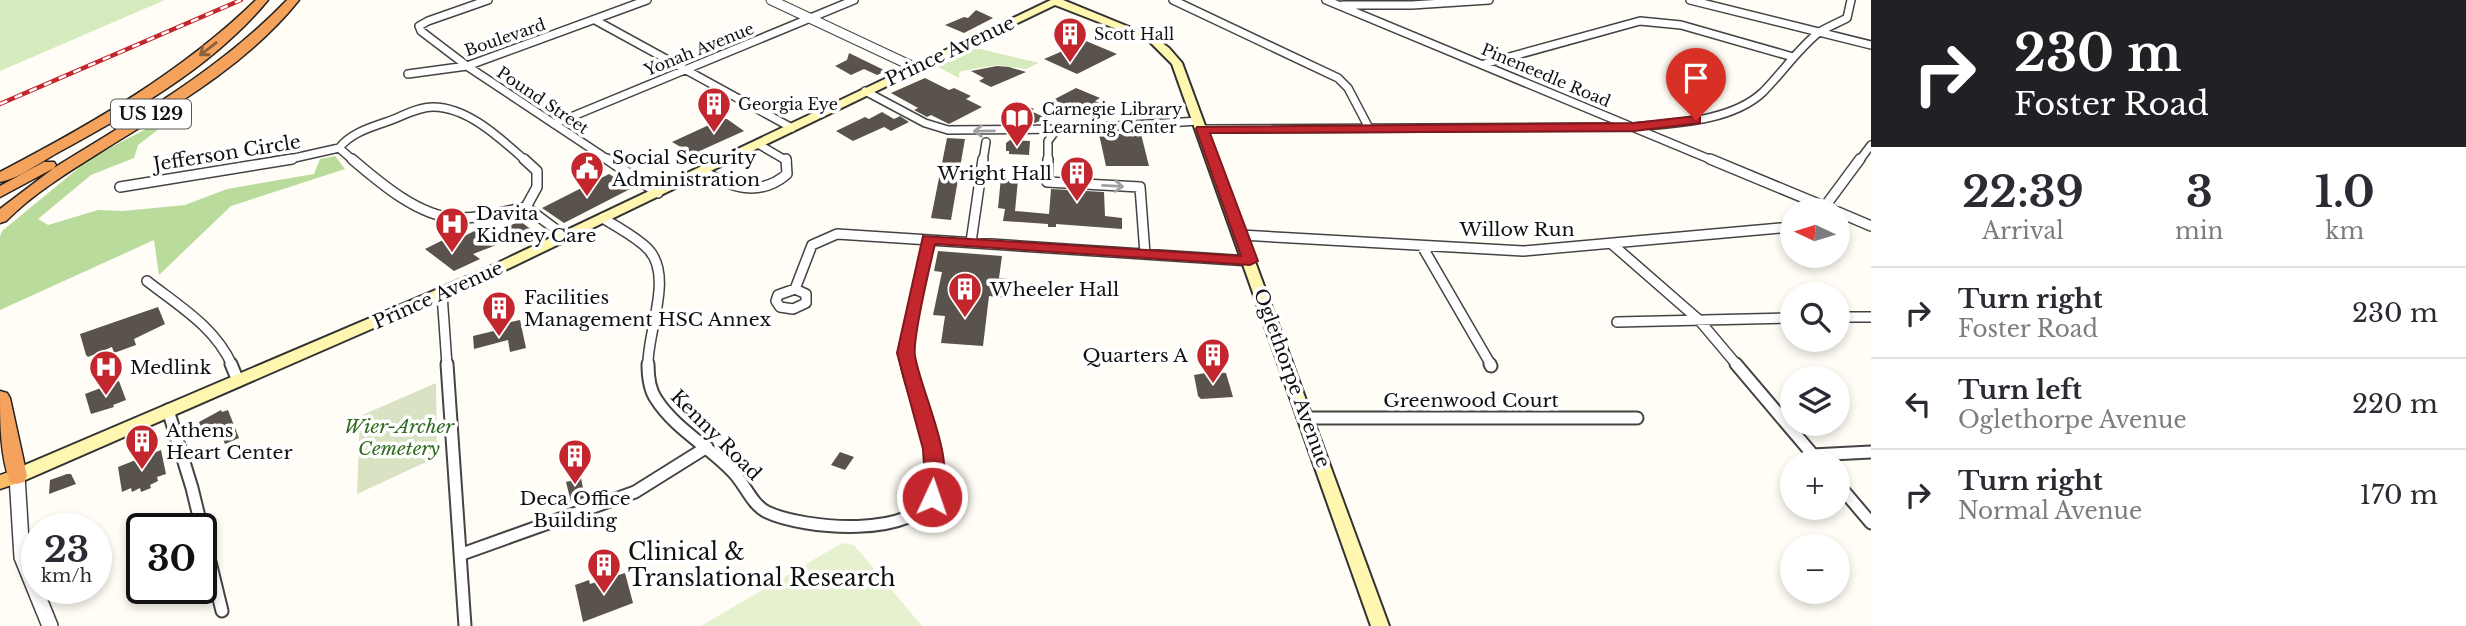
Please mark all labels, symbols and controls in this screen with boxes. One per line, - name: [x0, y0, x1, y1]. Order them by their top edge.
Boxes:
- street label: Prince Avenue: [882, 11, 1018, 91]
- street label: Boulevard: [462, 14, 548, 60]
- building icon: Scott Hall: [1051, 15, 1089, 64]
- street label: Yonah Avenue: [640, 18, 757, 80]
- text: 230 m: [2014, 23, 2181, 84]
- place label: Scott Hall: [1094, 24, 1174, 44]
- icon: right: [1899, 28, 1990, 119]
- street label: Pineneedle Road: [1478, 39, 1614, 111]
- one-way arrow: [199, 41, 217, 56]
- pin: [1666, 48, 1726, 120]
- icon: arrive: [1677, 59, 1715, 97]
- street label: Pound Street: [493, 62, 593, 138]
- text: Foster Road: [2014, 84, 2209, 124]
- building icon: Georgia Eye: [695, 85, 733, 134]
- place label: Georgia Eye: [738, 94, 838, 114]
- library icon: Carnegie Library Learning Center: [998, 99, 1036, 148]
- place label: Carnegie Library Learning Center: [1042, 99, 1183, 137]
- road number: US 129: [111, 100, 191, 128]
- one-way arrow: [973, 124, 996, 138]
- street label: Jefferson Circle: [149, 130, 302, 176]
- place label: Social Security Administration: [611, 146, 760, 191]
- public building icon: Social Security Administration: [568, 149, 606, 198]
- building icon: Wright Hall: [1058, 154, 1096, 203]
- place label: Wright Hall: [937, 162, 1052, 185]
- text: 22:39: [1962, 166, 2084, 218]
- text: 3: [2186, 166, 2213, 218]
- text: 1.0: [2315, 166, 2375, 218]
- one-way arrow: [1102, 179, 1125, 192]
- north arrow: [1780, 198, 1850, 268]
- map controls: [1780, 198, 1850, 604]
- place label: Davita Kidney Care: [476, 202, 596, 247]
- hospital icon: Davita Kidney Care: [433, 205, 471, 254]
- text: Arrival: [1982, 217, 2064, 245]
- text: min: [2175, 217, 2223, 245]
- text: km: [2325, 217, 2364, 245]
- street label: Willow Run: [1459, 218, 1574, 241]
- street label: Prince Avenue: [369, 256, 507, 334]
- building icon: Wheeler Hall: [946, 270, 984, 319]
- place label: Wheeler Hall: [989, 278, 1119, 301]
- button: search: [1780, 282, 1850, 352]
- text: Turn right: [1958, 283, 2103, 315]
- street label: Oglethorpe Avenue: [1249, 285, 1335, 471]
- place label: Facilities Management HSC Annex: [524, 286, 771, 331]
- building icon: Facilities Management HSC Annex: [480, 289, 518, 338]
- icon: right: [1899, 294, 1937, 332]
- text: 230 m: [2352, 297, 2438, 329]
- text: Foster Road: [1958, 315, 2098, 343]
- building icon: Quarters A: [1194, 336, 1232, 385]
- place label: Quarters A: [1083, 344, 1188, 367]
- hospital icon: Medlink: [87, 348, 125, 397]
- place label: Medlink: [130, 356, 212, 379]
- button: layers: [1780, 366, 1850, 436]
- text: Turn left: [1958, 374, 2082, 406]
- street label: Kenny Road: [666, 385, 766, 485]
- icon: left: [1899, 385, 1937, 423]
- text: 220 m: [2352, 388, 2438, 420]
- street label: Greenwood Court: [1383, 389, 1560, 412]
- text: Oglethorpe Avenue: [1958, 406, 2187, 434]
- park label: Wier-Archer Cemetery: [344, 415, 455, 460]
- place label: Athens Heart Center: [165, 419, 293, 464]
- building icon: Athens Heart Center: [123, 422, 161, 471]
- building icon: Deca Office Building: [556, 437, 594, 486]
- button: +: [1780, 450, 1850, 520]
- position arrow: [895, 460, 969, 534]
- text: Turn right: [1958, 465, 2103, 497]
- icon: right: [1899, 476, 1937, 514]
- text: 170 m: [2359, 479, 2438, 511]
- place label: Deca Office Building: [519, 487, 631, 532]
- text: Normal Avenue: [1958, 497, 2142, 525]
- speed limit sign: 30: [126, 513, 217, 604]
- text: 23: [44, 528, 89, 571]
- button: −: [1780, 534, 1850, 604]
- place label: Clinical & Translational Research: [628, 538, 896, 592]
- building icon: Clinical & Translational Research: [585, 546, 623, 595]
- text: km/h: [41, 565, 92, 587]

